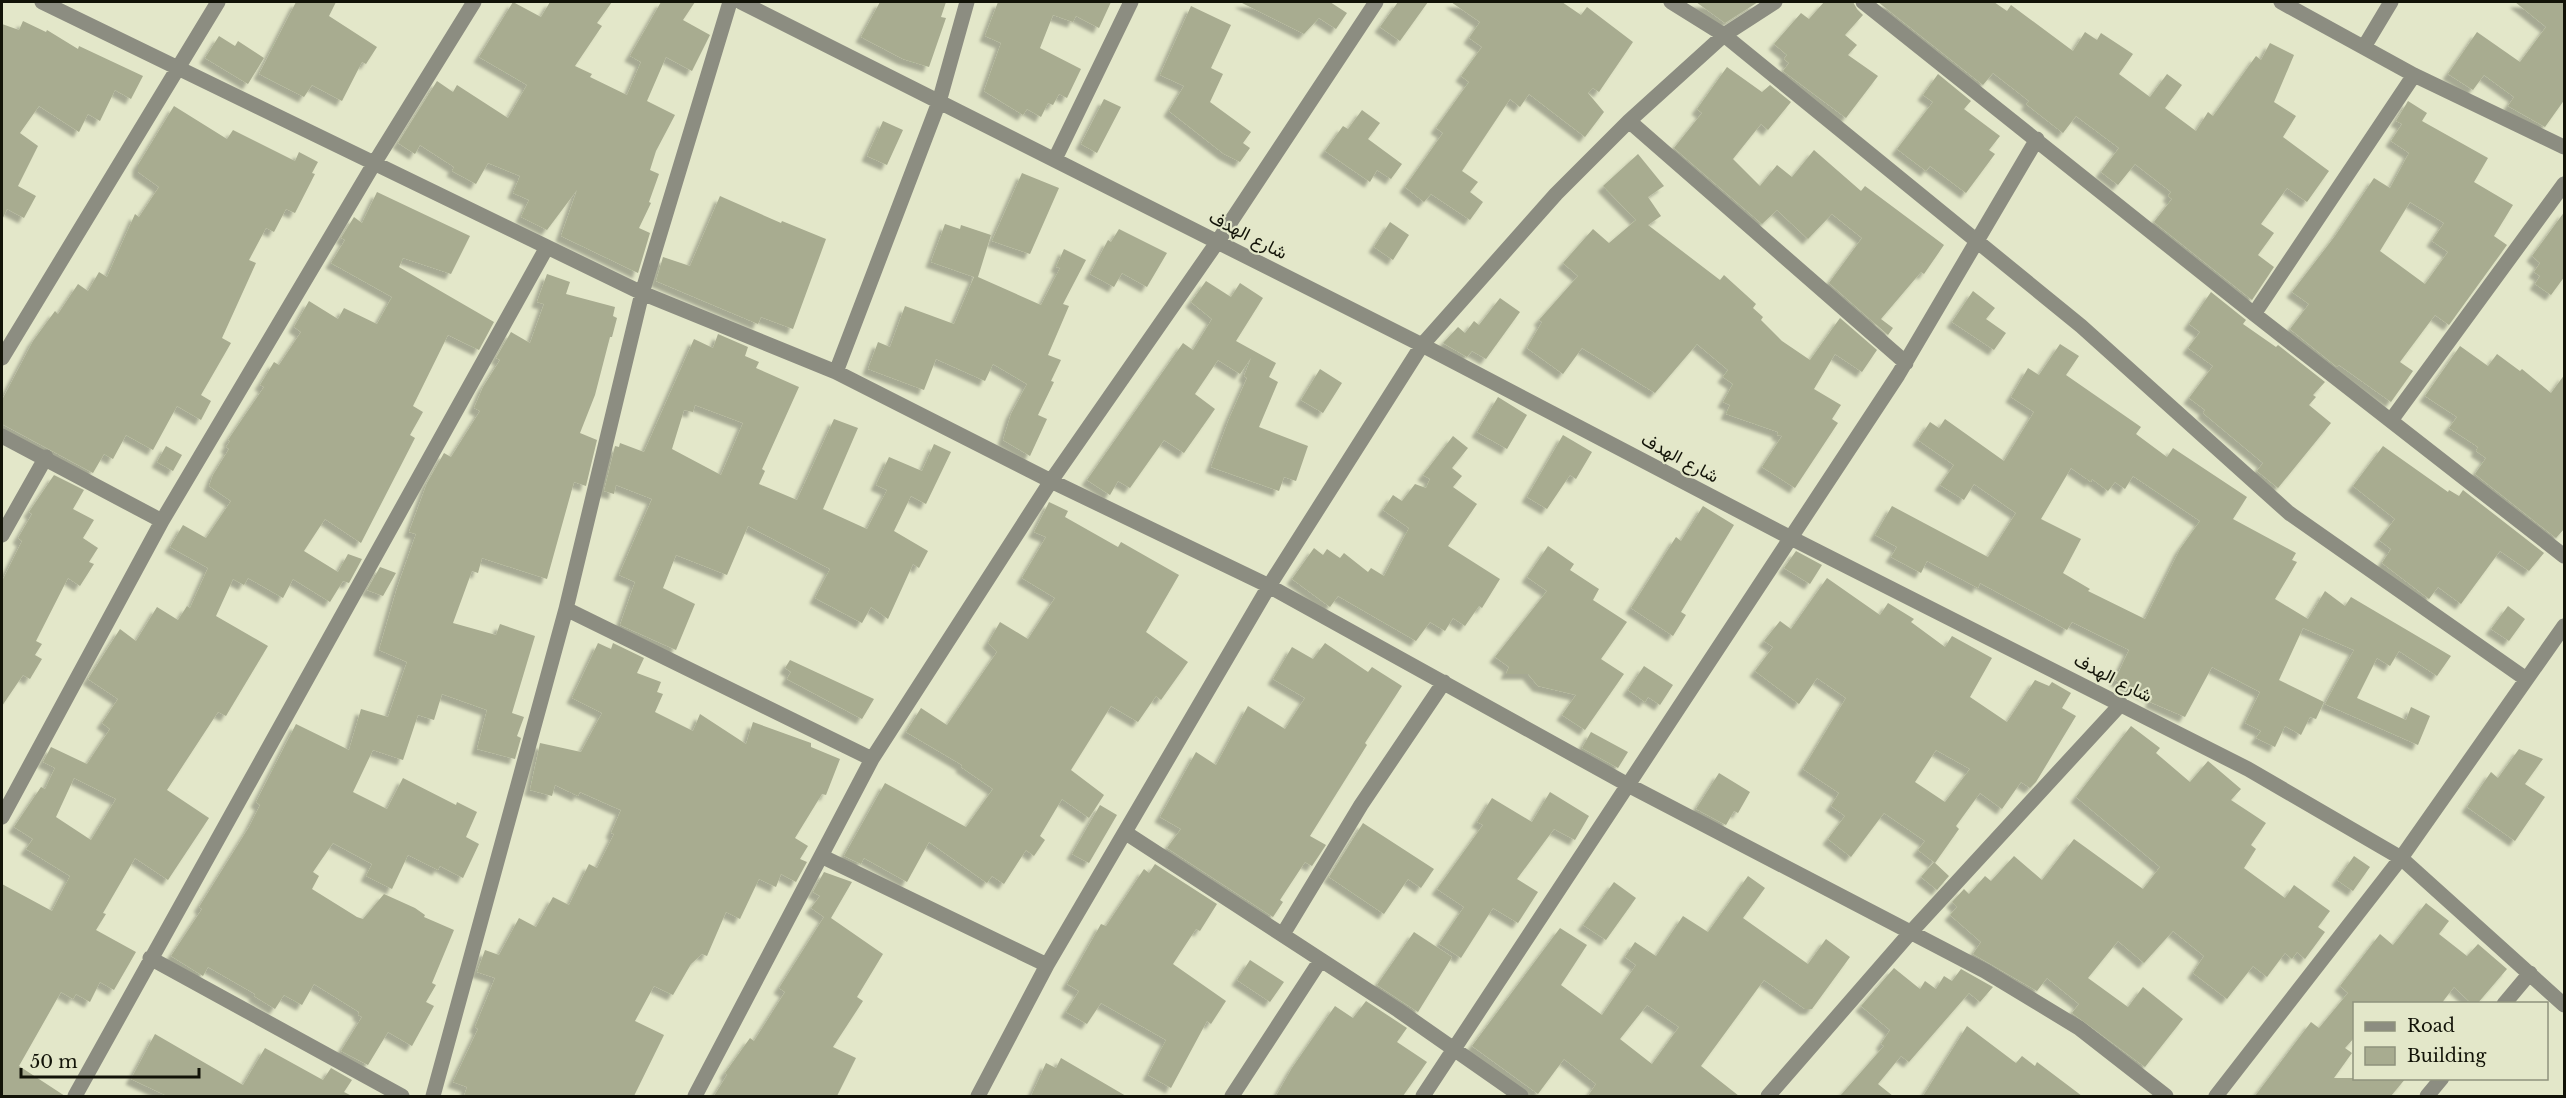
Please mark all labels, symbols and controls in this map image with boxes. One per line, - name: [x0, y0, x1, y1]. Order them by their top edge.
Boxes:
- street label: شارع الهدف: [1205, 206, 1291, 265]
- street label: شارع الهدف: [1637, 428, 1723, 489]
- street label: شارع الهدف: [2070, 649, 2156, 708]
- legend: [2353, 1002, 2548, 1080]
- text: Road: [2407, 1015, 2455, 1037]
- scale bar: [21, 1041, 200, 1079]
- text: Building: [2407, 1045, 2486, 1067]
- text: 50 m: [30, 1051, 78, 1073]

